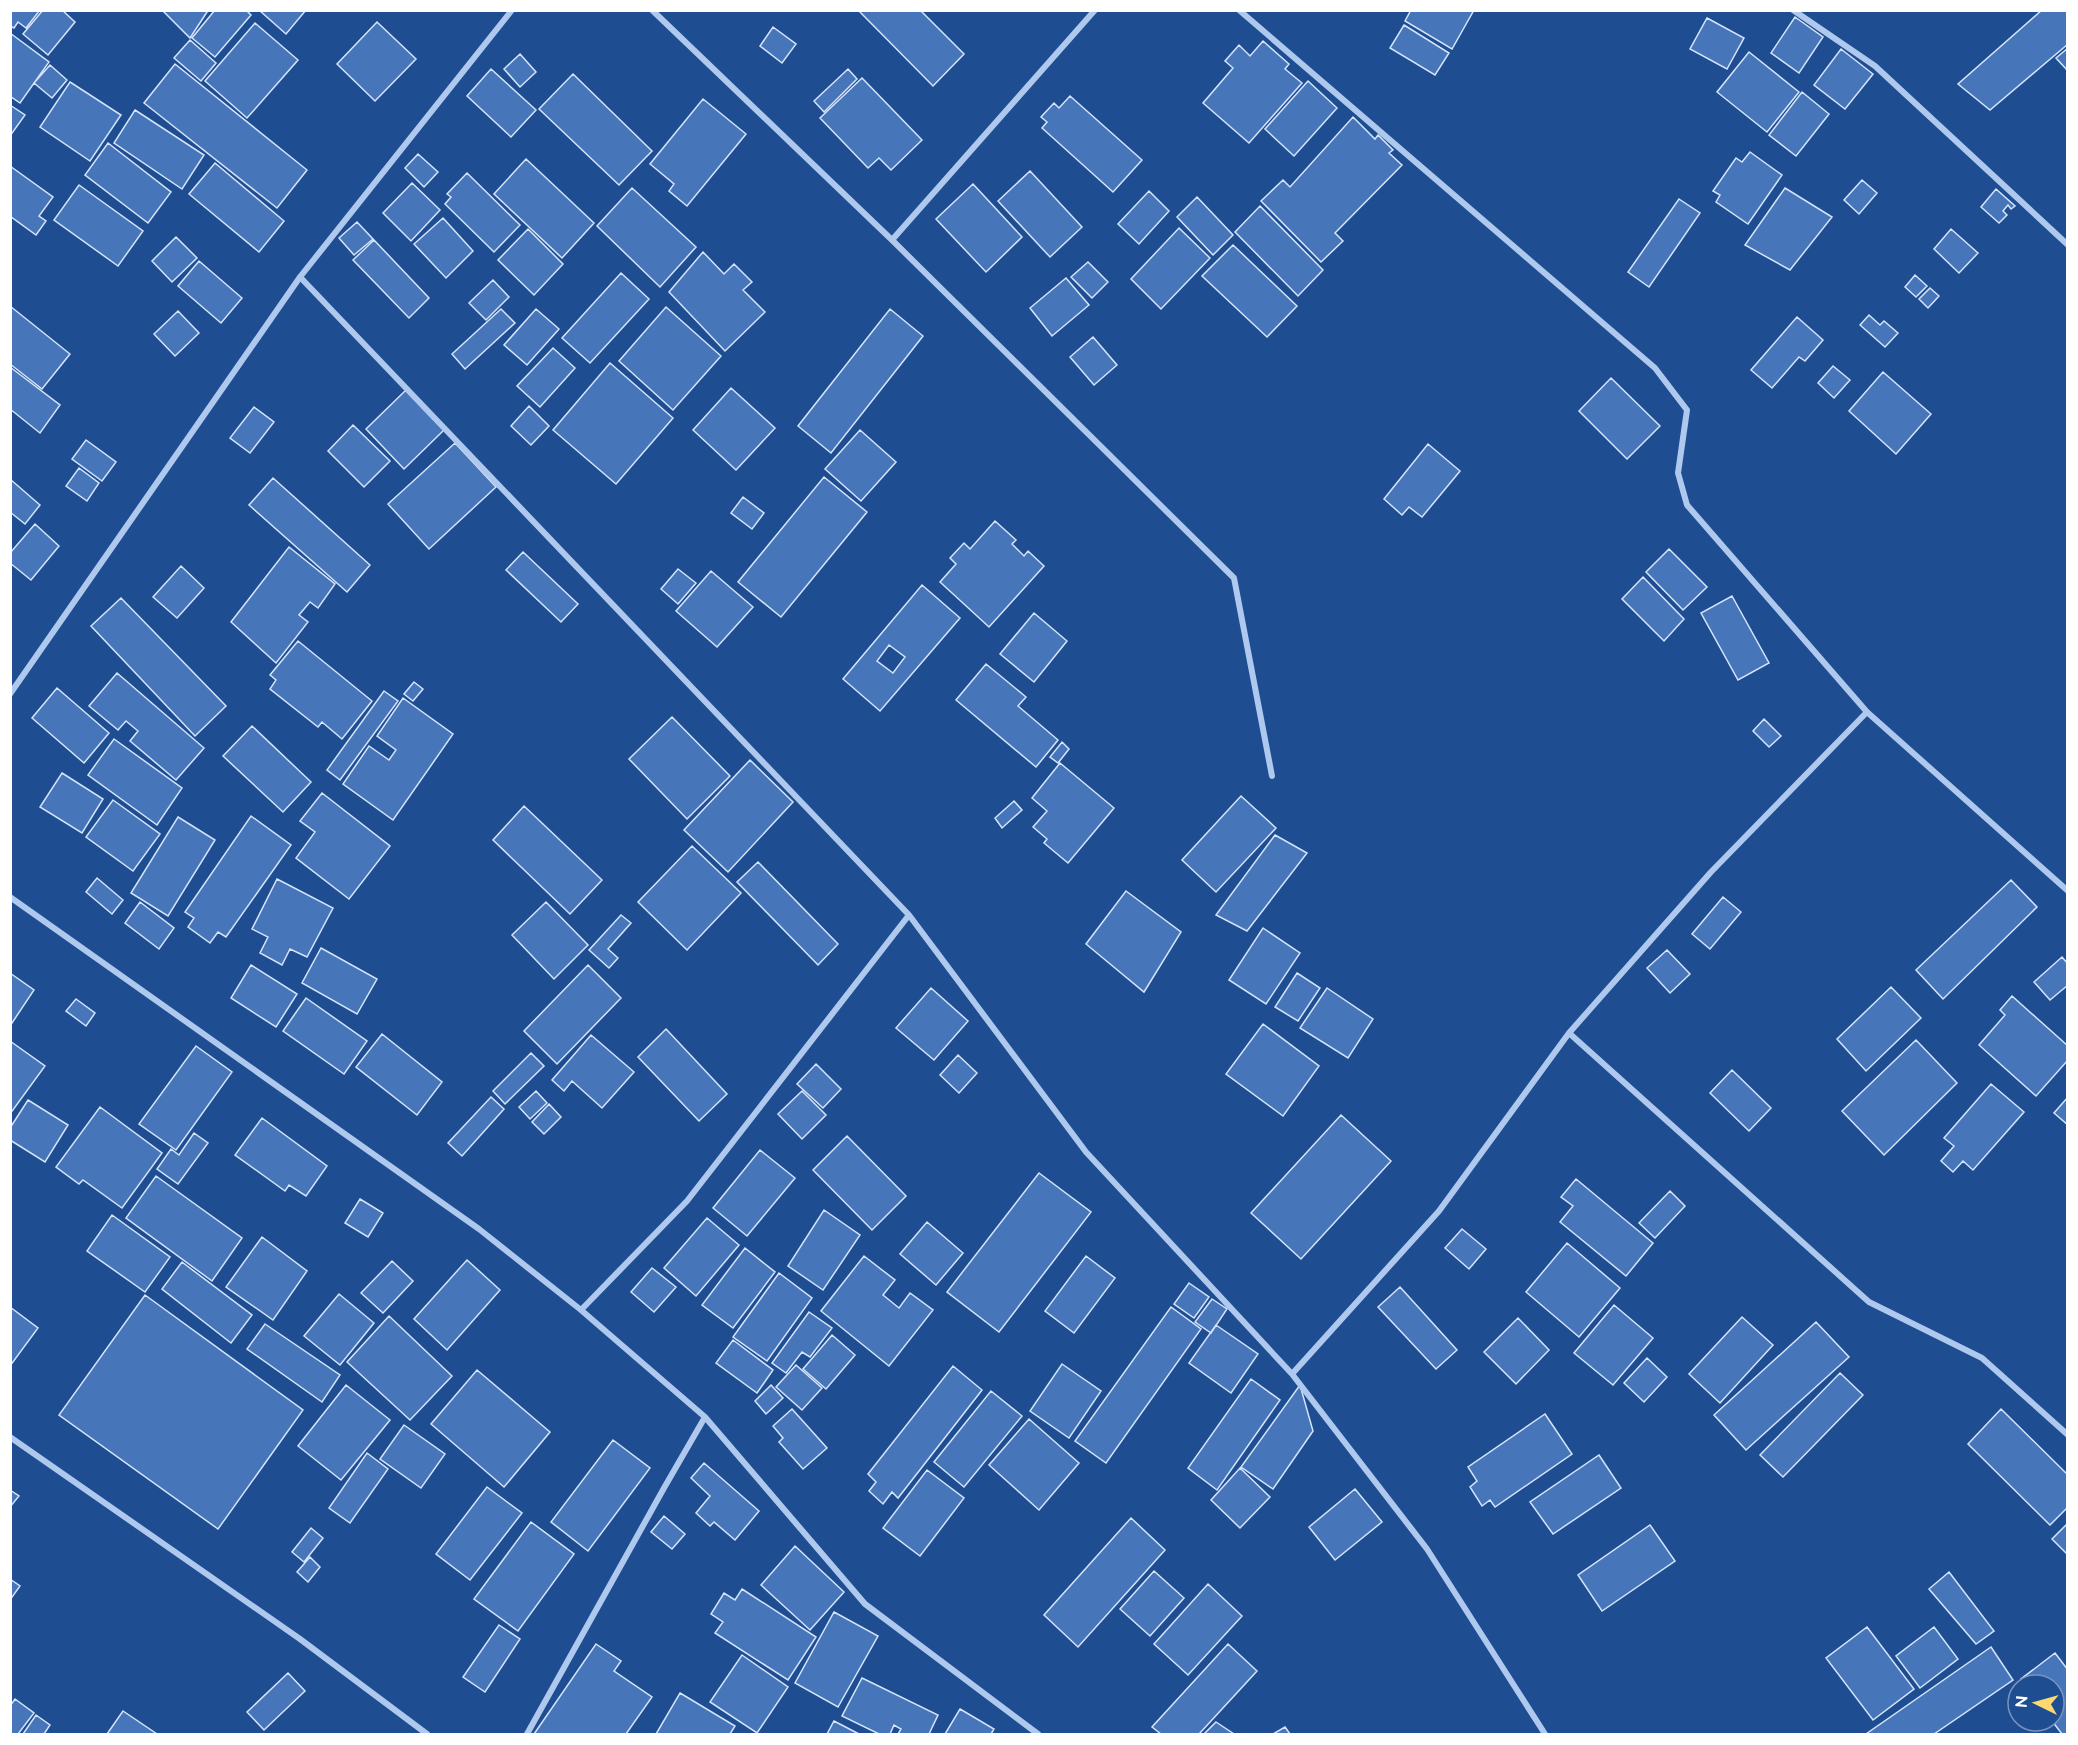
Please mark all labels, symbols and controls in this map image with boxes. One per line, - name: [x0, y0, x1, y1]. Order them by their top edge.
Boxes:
- north arrow: [2006, 1673, 2066, 1733]
- text: N: [2012, 1695, 2032, 1709]

